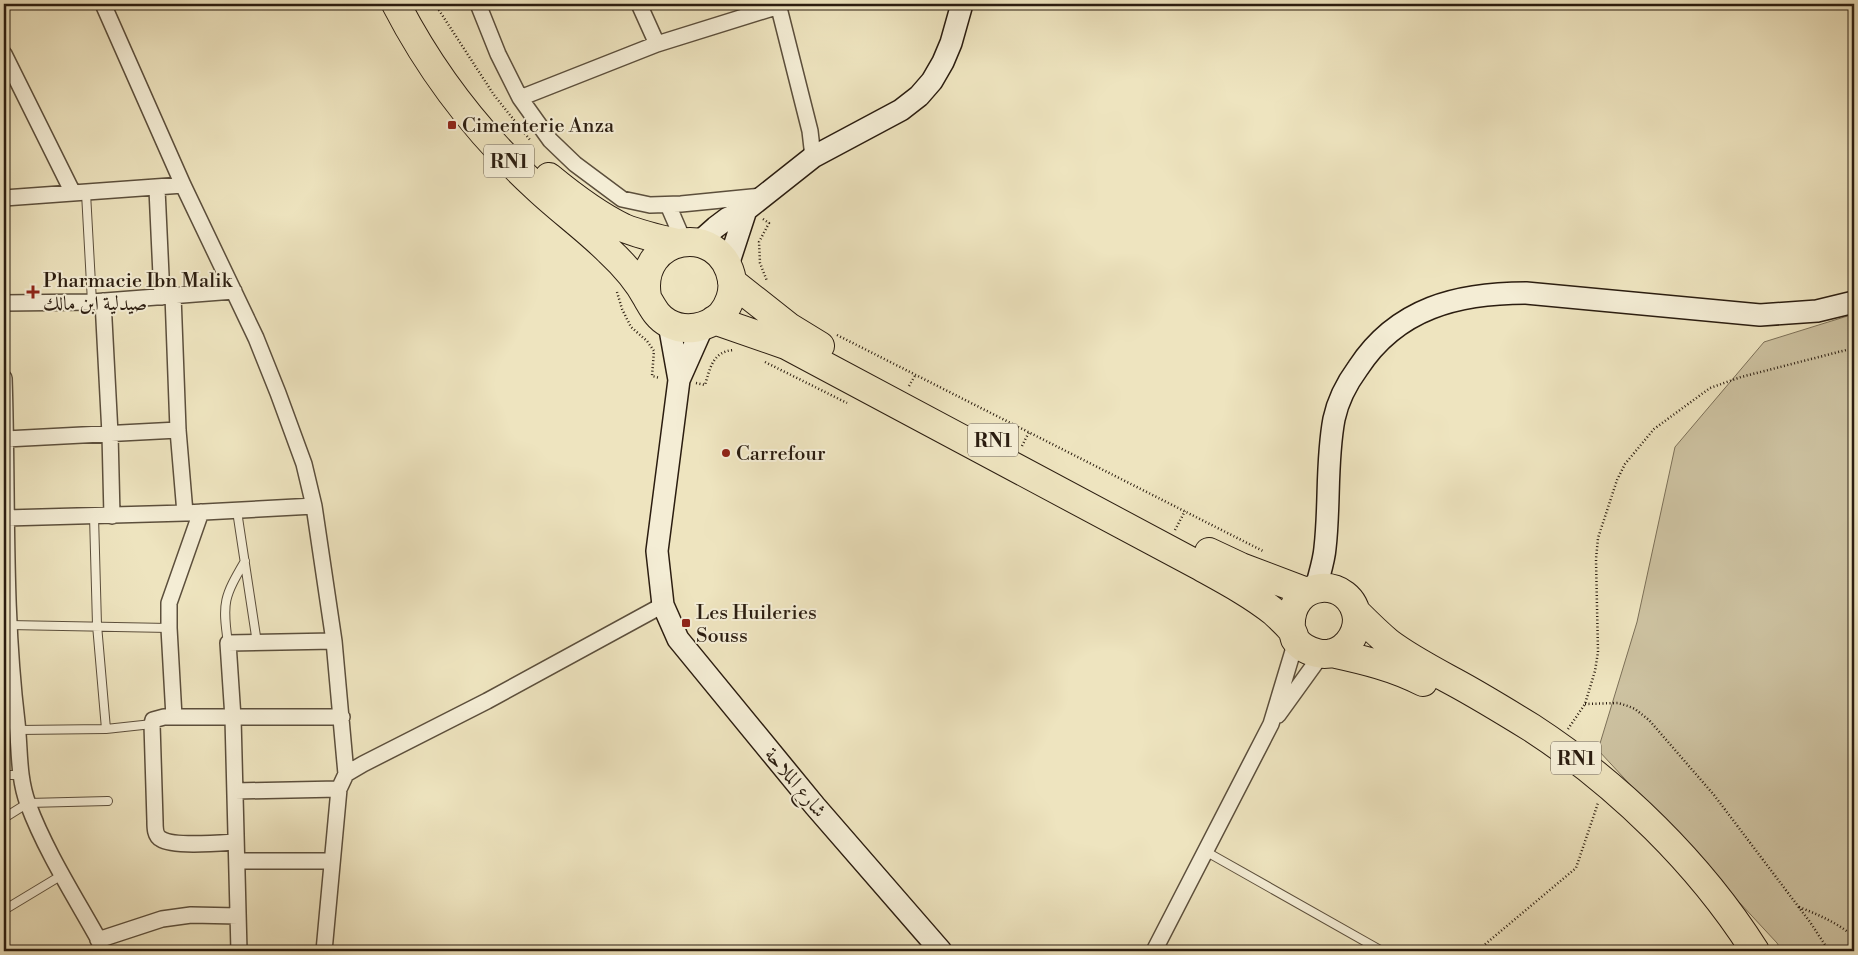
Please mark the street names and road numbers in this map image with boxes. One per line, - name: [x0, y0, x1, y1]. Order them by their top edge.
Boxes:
- road number: RN1: [484, 144, 534, 178]
- road number: RN1: [968, 424, 1018, 456]
- road number: RN1: [1551, 741, 1601, 774]
- street label: شارع الملاحة: [755, 743, 831, 826]

